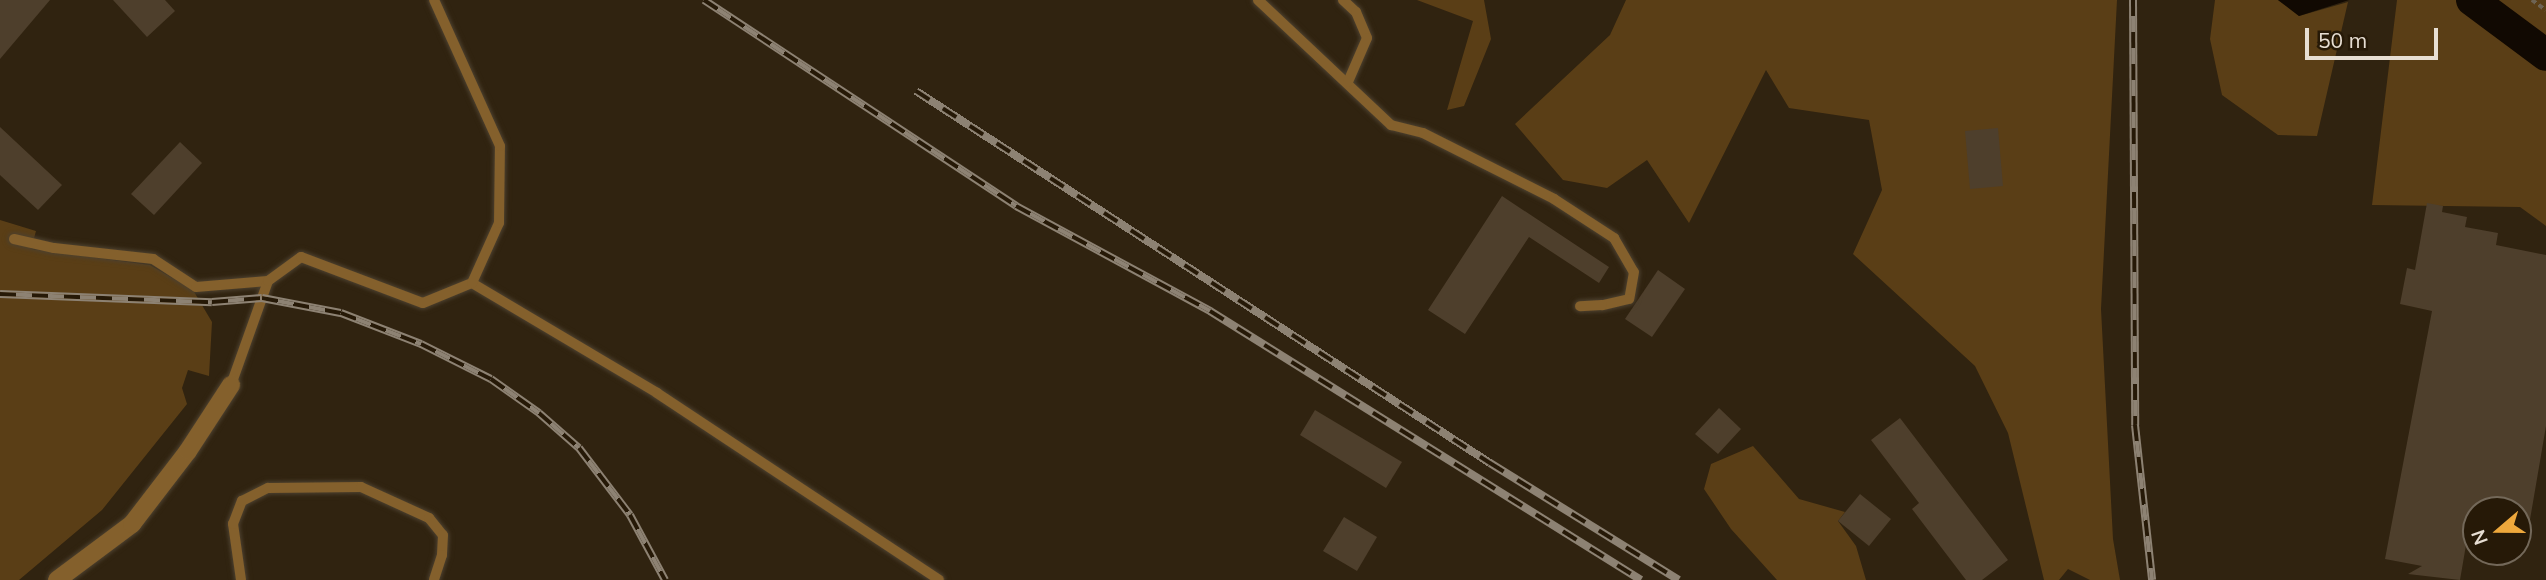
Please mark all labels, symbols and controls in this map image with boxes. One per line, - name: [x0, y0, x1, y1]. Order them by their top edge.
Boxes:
- scale bar: [2308, 14, 2441, 58]
- text: 50 m: [2318, 27, 2367, 53]
- north arrow: [2462, 496, 2532, 566]
- text: N: [2465, 527, 2493, 548]

